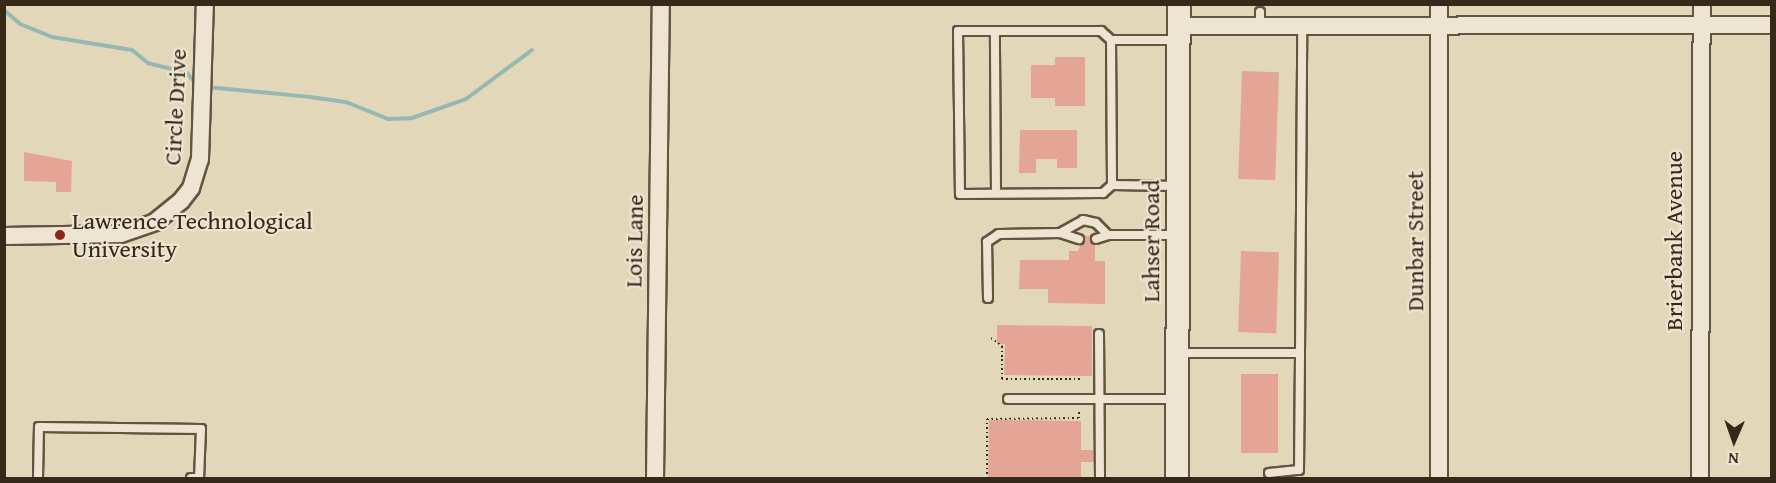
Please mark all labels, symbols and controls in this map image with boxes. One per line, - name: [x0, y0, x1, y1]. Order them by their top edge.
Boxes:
- street label: Circle Drive: [158, 48, 192, 166]
- street label: Brierbank Avenue: [1660, 151, 1688, 331]
- street label: Dunbar Street: [1401, 171, 1429, 311]
- street label: Lahser Road: [1137, 180, 1165, 302]
- street label: Lois Lane: [619, 194, 649, 288]
- place label: Lawrence Technological University: [72, 207, 313, 263]
- marker: Lawrence Technological University: [53, 228, 67, 242]
- north arrow: [1704, 411, 1764, 471]
- text: N: [1728, 447, 1739, 471]

